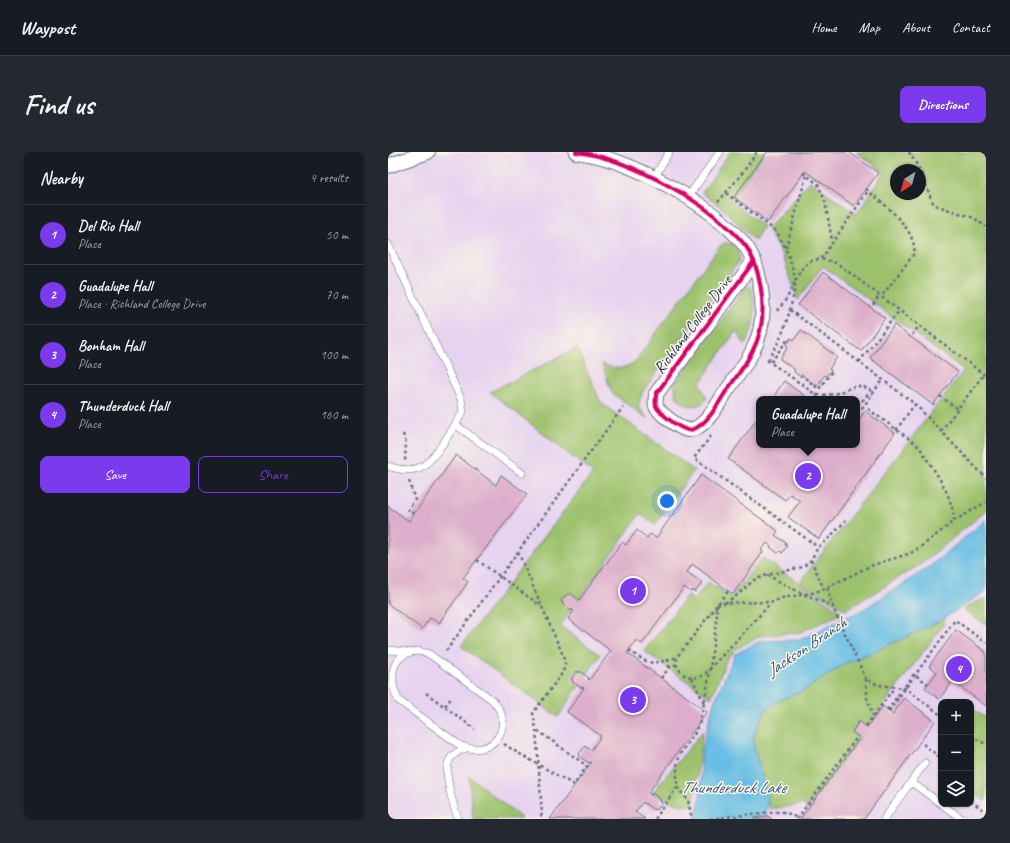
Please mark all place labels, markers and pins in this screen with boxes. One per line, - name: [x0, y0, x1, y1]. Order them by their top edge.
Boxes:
- pin: 2: [795, 461, 821, 491]
- pin: 1: [620, 576, 646, 606]
- pin: 4: [946, 654, 972, 684]
- pin: 3: [620, 685, 646, 715]

